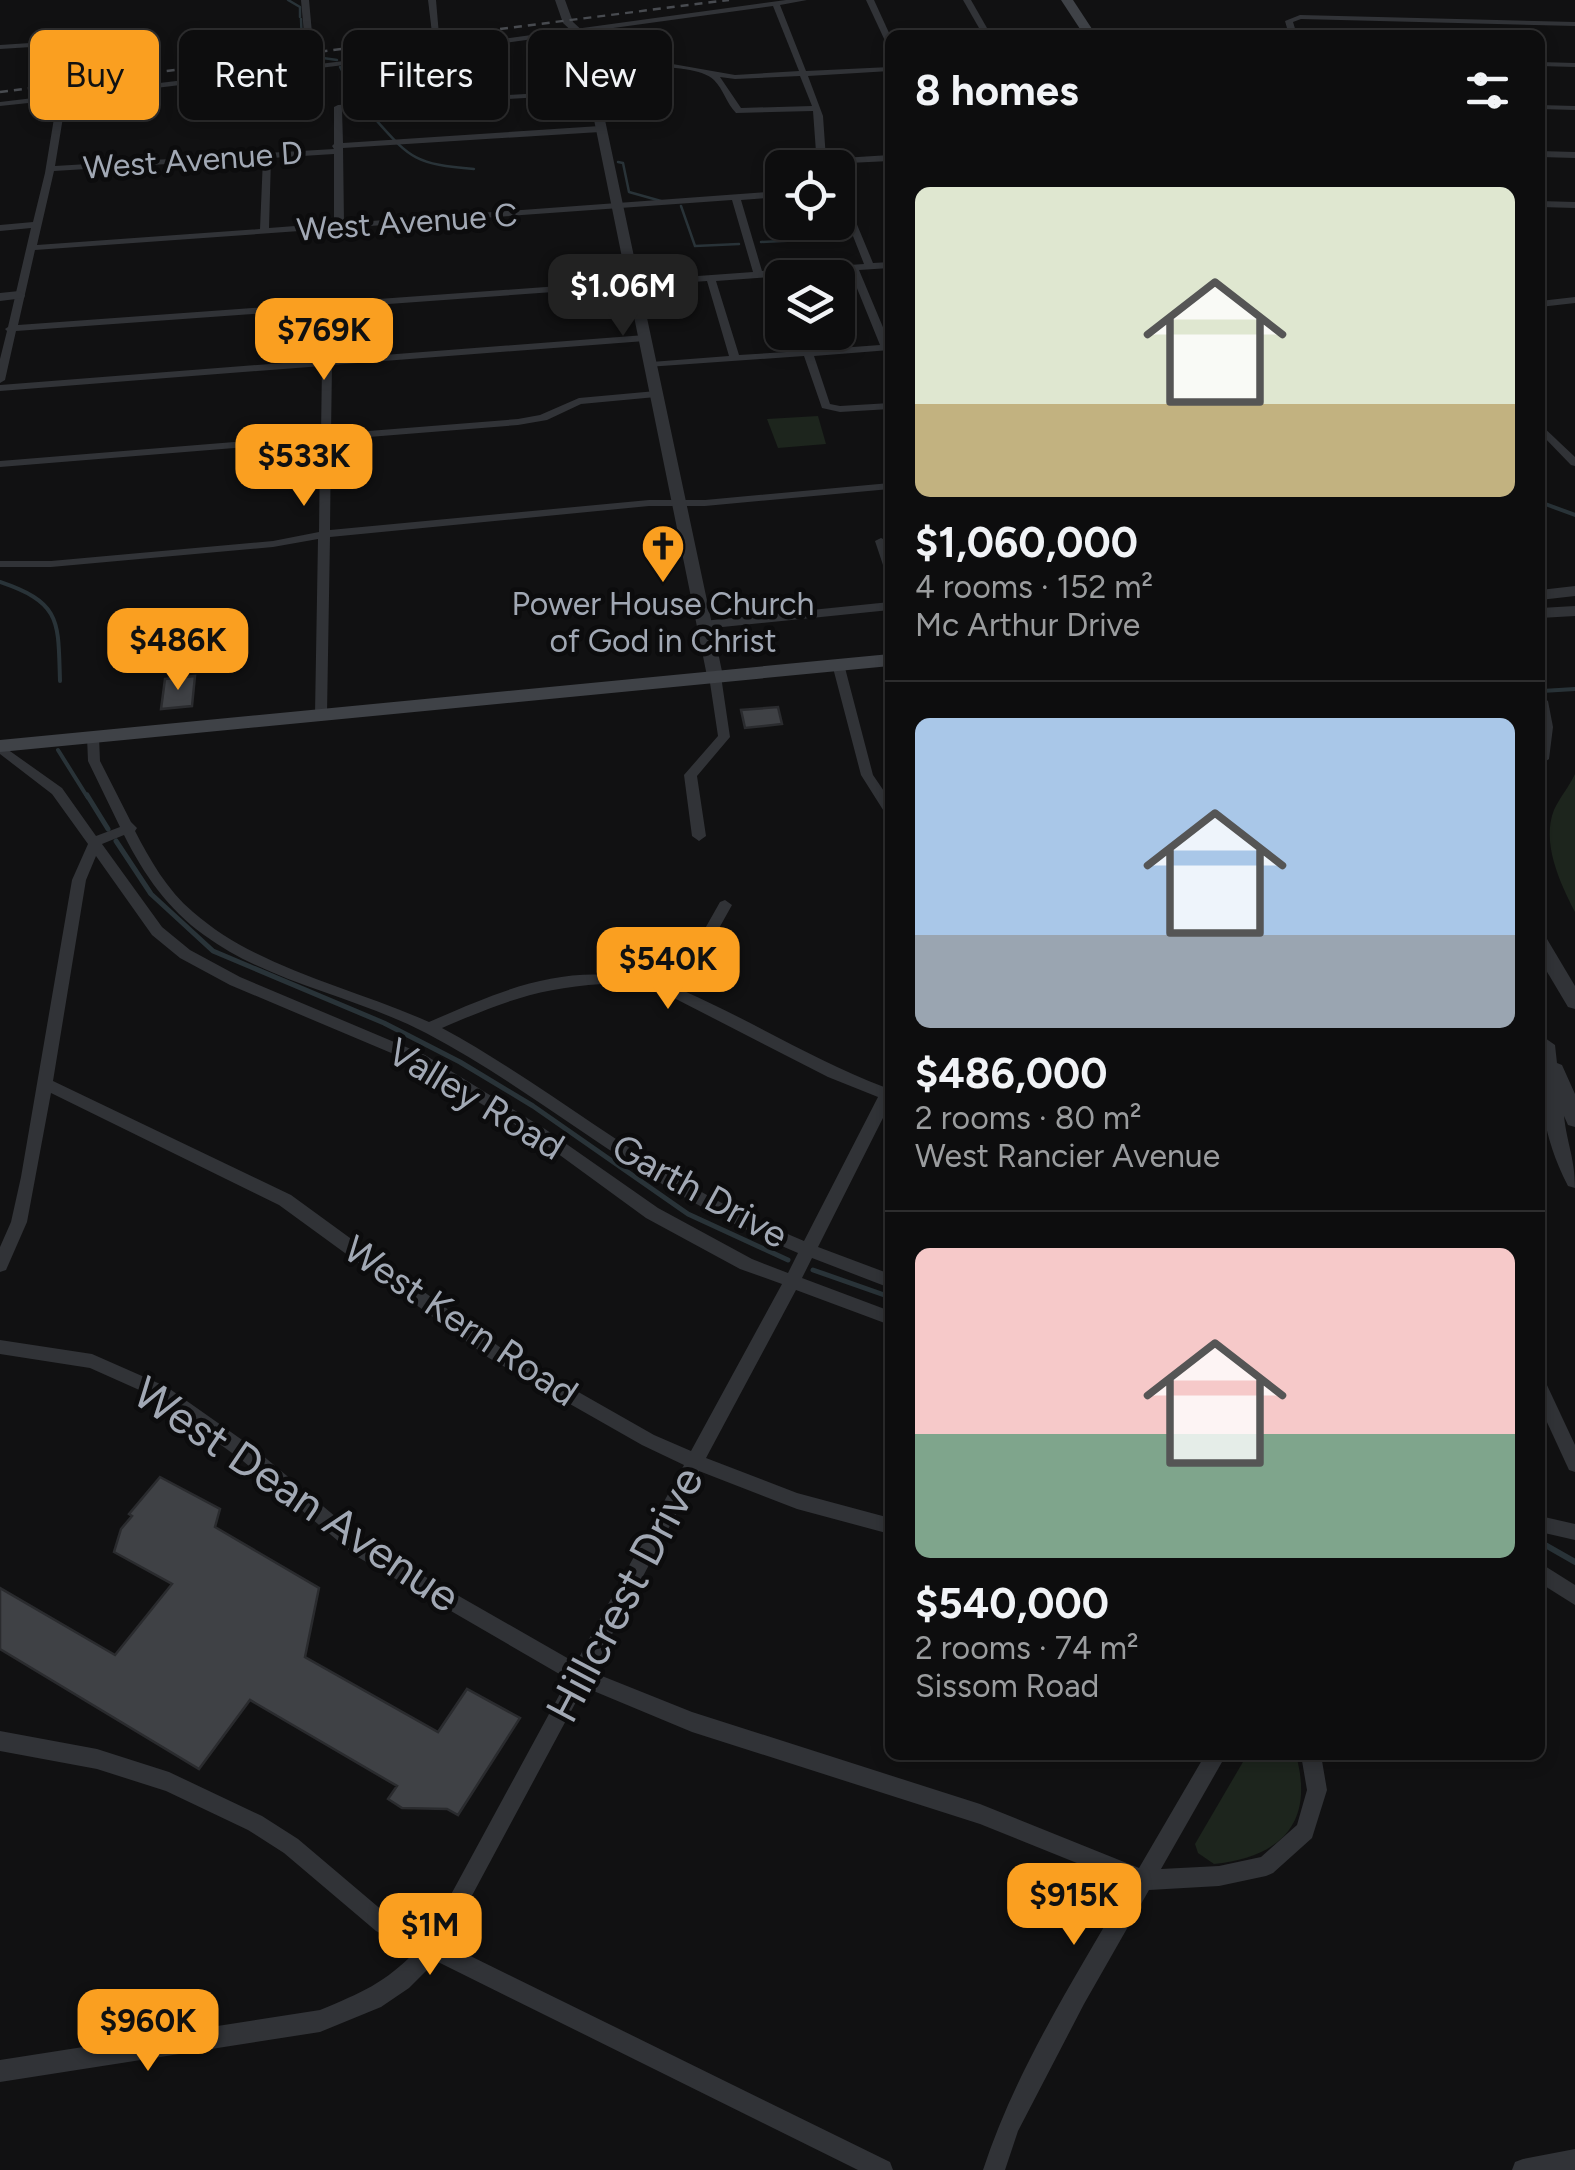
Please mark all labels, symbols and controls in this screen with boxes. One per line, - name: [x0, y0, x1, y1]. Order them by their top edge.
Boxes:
- chip: Buy: [30, 30, 159, 120]
- chip: Rent: [179, 30, 323, 120]
- chip: Filters: [343, 30, 508, 120]
- chip: New: [528, 30, 672, 120]
- icon: filters: [1460, 63, 1515, 118]
- text: 8 homes: [915, 65, 1079, 116]
- street label: West Avenue D: [82, 133, 304, 187]
- map controls: [765, 150, 855, 350]
- button: locate: [765, 150, 855, 240]
- street label: West Avenue C: [295, 195, 519, 249]
- icon: home: [1125, 252, 1305, 432]
- pin: $1.06M: [542, 254, 704, 339]
- button: layers: [765, 260, 855, 350]
- text: $1.06M: [570, 267, 676, 305]
- pin: $769K: [254, 298, 394, 383]
- text: $769K: [277, 311, 371, 349]
- pin: $533K: [234, 424, 374, 509]
- text: $533K: [257, 437, 351, 475]
- text: $1,060,000: [915, 517, 1138, 568]
- church icon: Power House Church of God in Christ: [640, 523, 686, 584]
- text: 4 rooms · 152 m²: [915, 568, 1153, 606]
- place label: Power House Church of God in Christ: [512, 585, 814, 660]
- text: Mc Arthur Drive: [915, 606, 1140, 644]
- pin: $486K: [108, 608, 248, 693]
- text: $486K: [129, 621, 227, 659]
- icon: home: [1125, 783, 1305, 963]
- pin: $540K: [598, 927, 738, 1012]
- text: $540K: [619, 940, 717, 978]
- street label: Valley Road: [379, 1028, 573, 1170]
- text: $486,000: [915, 1048, 1107, 1099]
- text: 2 rooms · 80 m²: [915, 1099, 1142, 1137]
- street label: Garth Drive: [604, 1124, 796, 1258]
- text: West Rancier Avenue: [915, 1137, 1220, 1175]
- street label: West Kern Road: [336, 1226, 586, 1416]
- icon: home: [1125, 1313, 1305, 1493]
- street label: West Dean Avenue: [124, 1365, 470, 1623]
- street label: Hillcrest Drive: [534, 1457, 714, 1731]
- text: $540,000: [915, 1578, 1109, 1629]
- text: 2 rooms · 74 m²: [915, 1629, 1139, 1667]
- text: Sissom Road: [915, 1667, 1099, 1705]
- pin: $915K: [1004, 1863, 1144, 1948]
- text: $915K: [1029, 1876, 1119, 1914]
- pin: $1M: [382, 1893, 478, 1978]
- text: $1M: [401, 1906, 459, 1944]
- pin: $960K: [78, 1989, 218, 2074]
- text: $960K: [100, 2002, 196, 2040]

